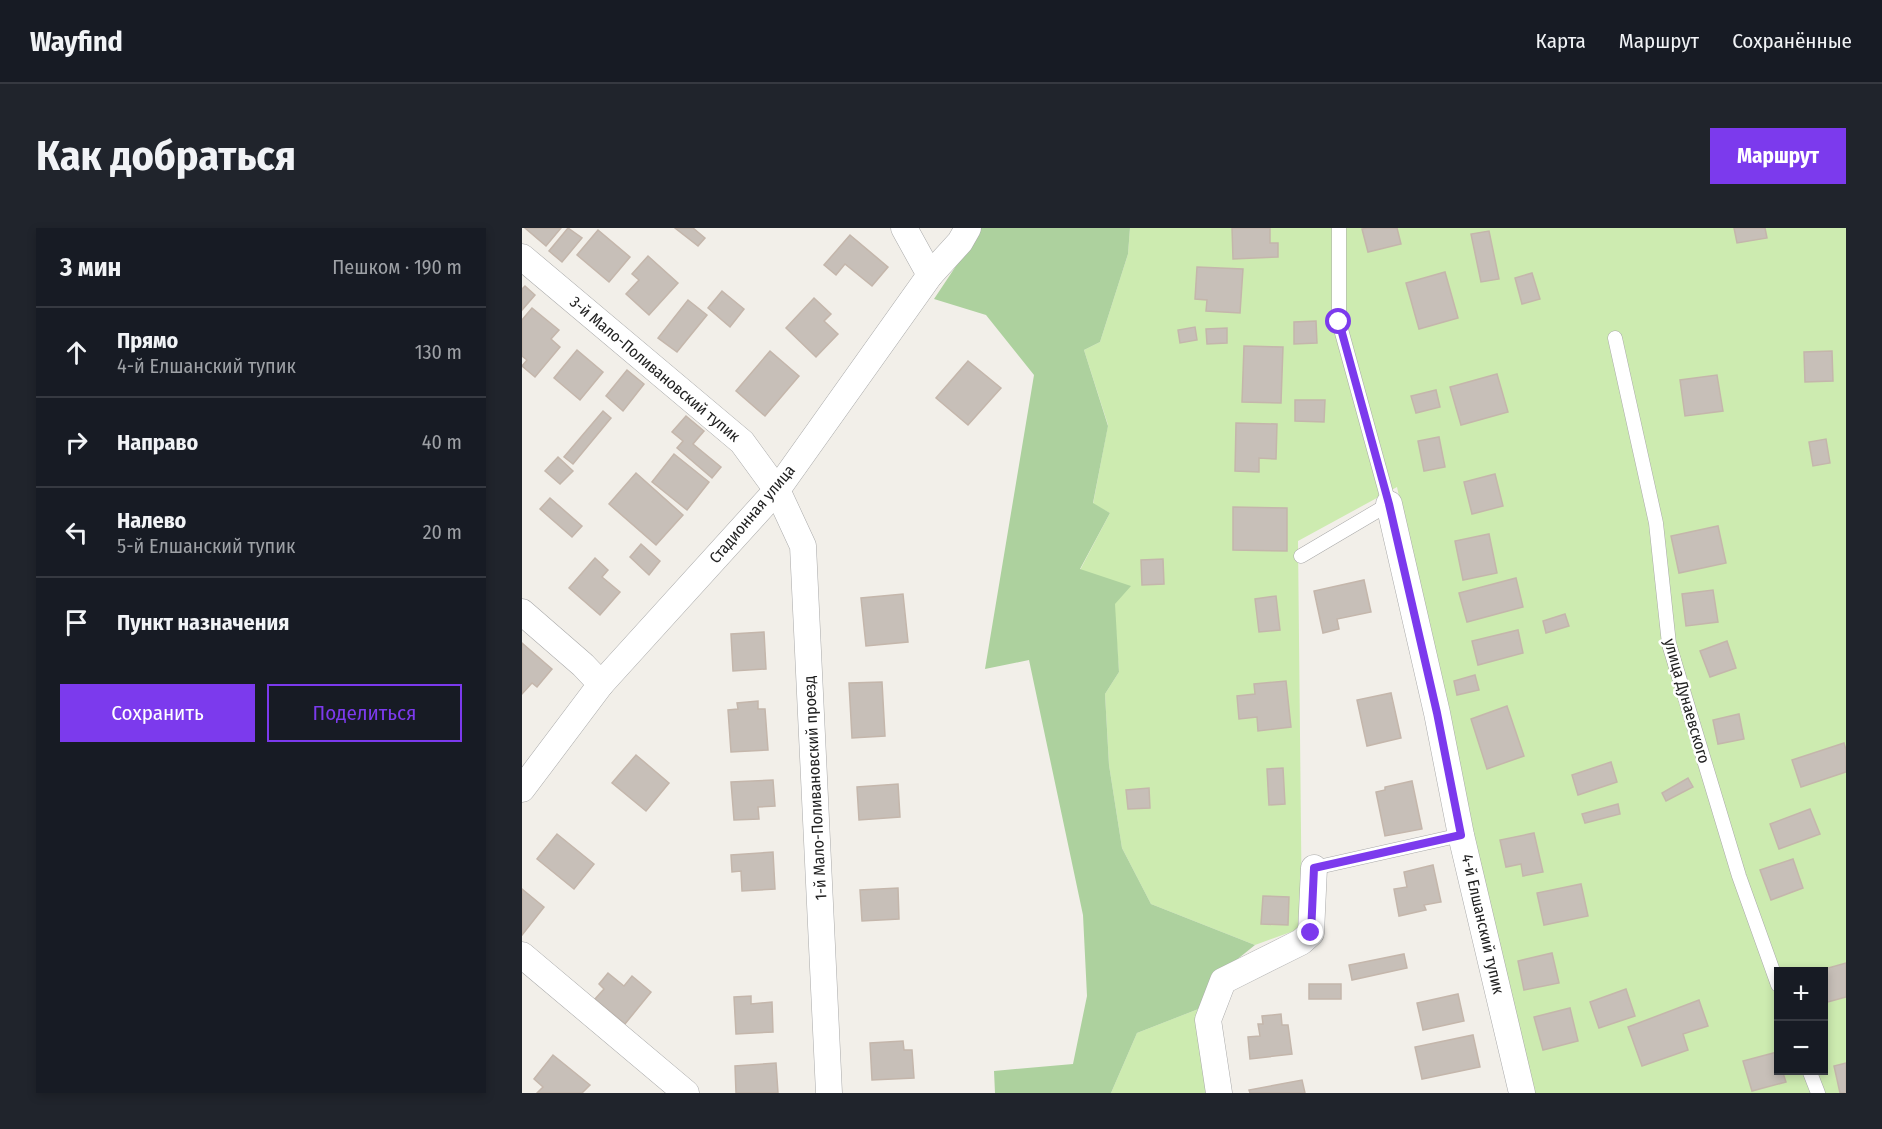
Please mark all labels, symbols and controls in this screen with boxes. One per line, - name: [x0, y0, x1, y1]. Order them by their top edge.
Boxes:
- text: Wayfind: [30, 25, 123, 58]
- text: Карта: [1536, 28, 1586, 54]
- text: Маршрут: [1619, 28, 1699, 54]
- text: Сохранённые: [1732, 28, 1852, 54]
- button: Маршрут: [1710, 128, 1846, 184]
- text: Как добраться: [36, 131, 296, 181]
- text: 3 мин: [60, 252, 121, 283]
- text: Пешком · 190 m: [332, 255, 462, 279]
- street label: 3-й Мало-Поливановский тупик: [566, 292, 744, 446]
- route start: [1325, 308, 1351, 334]
- text: Прямо: [117, 327, 178, 354]
- icon: ahead: [60, 336, 93, 369]
- text: 130 m: [415, 340, 462, 364]
- text: 4-й Елшанский тупик: [117, 354, 296, 378]
- icon: right: [60, 426, 93, 459]
- text: Направо: [117, 429, 198, 456]
- text: 40 m: [422, 430, 462, 454]
- street label: Стадионная улица: [705, 461, 799, 567]
- text: Налево: [117, 507, 186, 534]
- icon: left: [60, 516, 93, 549]
- text: 20 m: [423, 520, 462, 544]
- text: 5-й Елшанский тупик: [117, 534, 295, 558]
- icon: arrive: [60, 606, 93, 639]
- text: Пункт назначения: [117, 609, 289, 636]
- street label: улица Дунаевского: [1660, 636, 1714, 766]
- street label: 1-й Мало-Поливановский проезд: [800, 675, 830, 901]
- button: Сохранить: [60, 684, 255, 742]
- button: Поделиться: [267, 684, 462, 742]
- street label: 4-й Елшанский тупик: [1458, 852, 1508, 996]
- route end: [1297, 919, 1323, 945]
- map controls: [1774, 967, 1828, 1075]
- button: +: [1774, 967, 1828, 1021]
- button: −: [1774, 1021, 1828, 1075]

